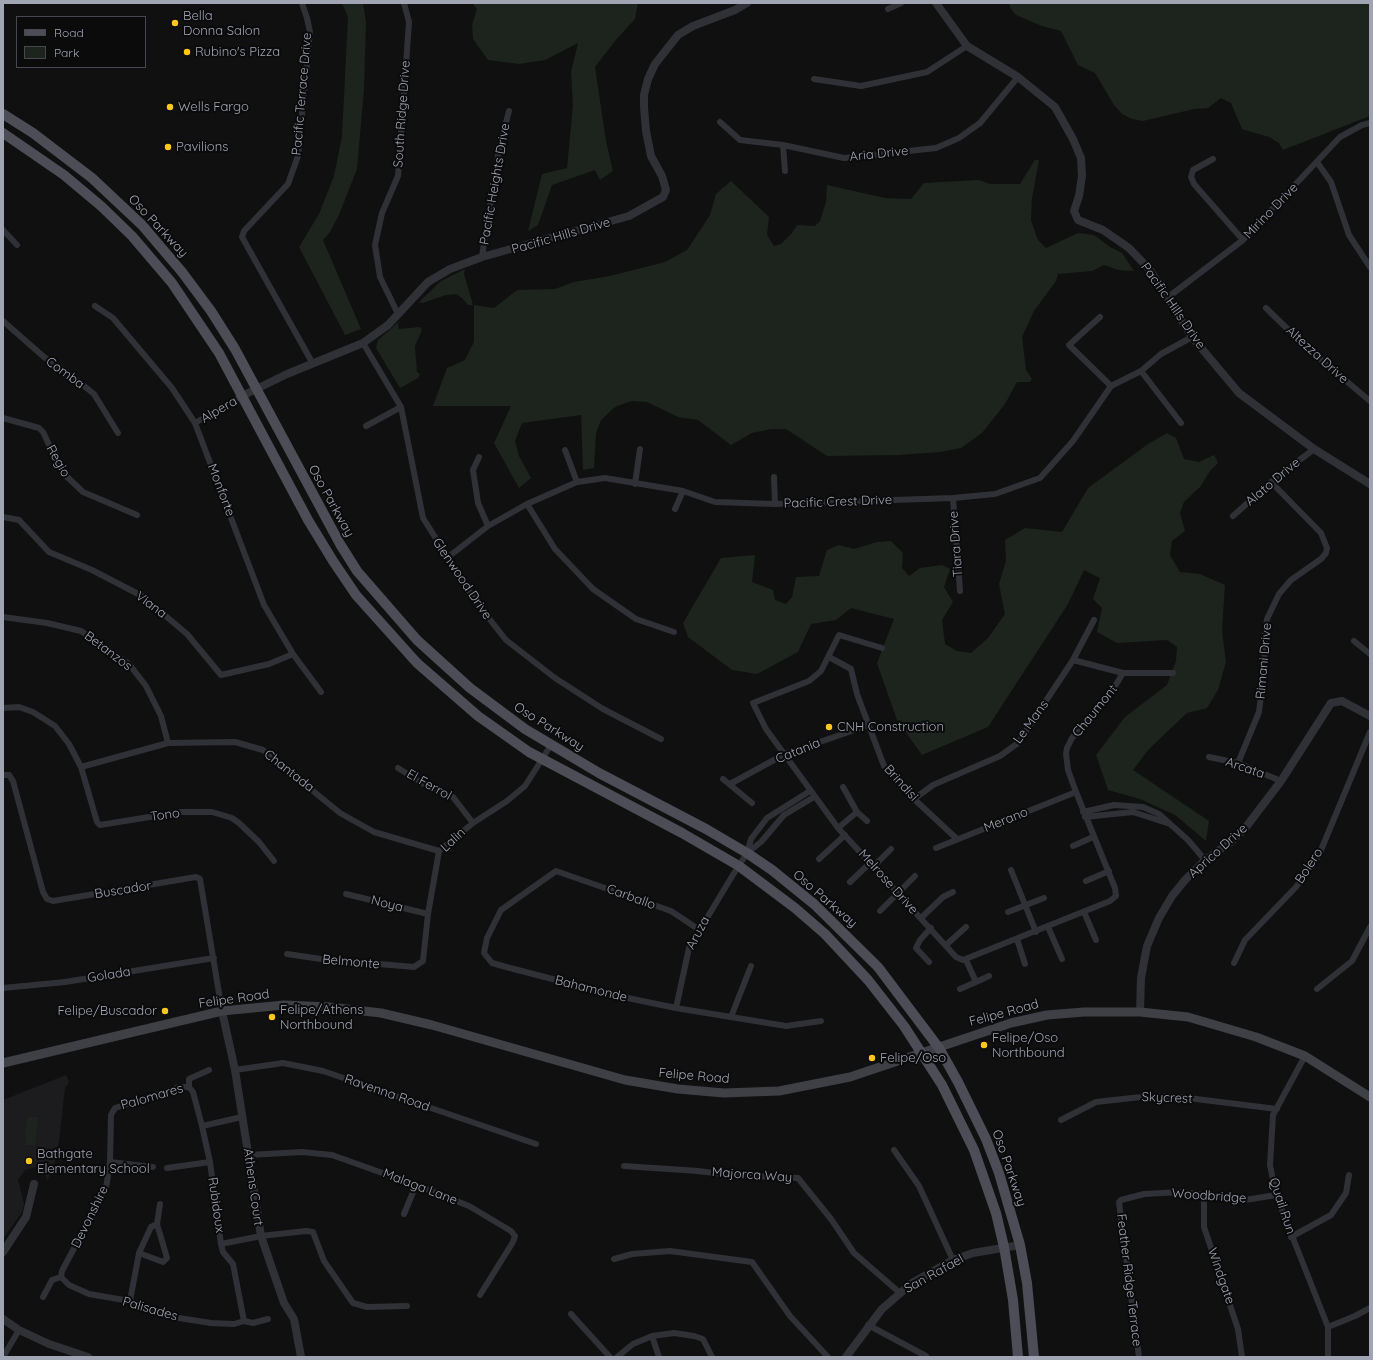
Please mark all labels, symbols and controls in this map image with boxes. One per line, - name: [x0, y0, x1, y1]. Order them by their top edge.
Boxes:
- place label: Bella Donna Salon: [183, 8, 260, 39]
- legend: [16, 16, 146, 68]
- marker: Bella Donna Salon: [170, 18, 180, 28]
- text: Road: [54, 25, 84, 40]
- street label: Pacific Terrace Drive: [289, 32, 315, 156]
- place label: Rubino's Pizza: [195, 44, 280, 60]
- text: Park: [54, 45, 79, 60]
- marker: Rubino's Pizza: [182, 47, 192, 57]
- street label: South Ridge Drive: [390, 60, 414, 168]
- place label: Wells Fargo: [178, 99, 249, 115]
- marker: Wells Fargo: [165, 102, 175, 112]
- street label: Pacific Heights Drive: [477, 122, 513, 246]
- place label: Pavilions: [176, 139, 228, 155]
- marker: Pavilions: [163, 142, 173, 152]
- street label: Aria Drive: [849, 143, 909, 165]
- street label: Mirino Drive: [1241, 180, 1301, 242]
- street label: Oso Parkway: [125, 191, 191, 261]
- street label: Pacific Hills Drive: [510, 214, 612, 258]
- street label: Pacific Hills Drive: [1137, 260, 1209, 352]
- street label: Altezza Drive: [1283, 323, 1351, 387]
- street label: Comba: [43, 354, 87, 392]
- street label: Alpera: [198, 393, 240, 427]
- street label: Regio: [43, 442, 73, 480]
- street label: Alato Drive: [1243, 455, 1303, 509]
- street label: Monforte: [204, 462, 238, 518]
- street label: Oso Parkway: [305, 462, 357, 540]
- street label: Pacific Crest Drive: [783, 492, 893, 512]
- street label: Tiara Drive: [946, 510, 966, 578]
- street label: Glenwood Drive: [429, 535, 495, 623]
- street label: Viana: [132, 588, 170, 622]
- street label: Rimani Drive: [1253, 622, 1275, 700]
- street label: Betanzos: [81, 628, 135, 674]
- street label: Chaumont: [1069, 682, 1121, 740]
- street label: Le Mans: [1010, 697, 1052, 747]
- street label: Oso Parkway: [511, 699, 587, 755]
- place label: CNH Construction: [837, 719, 944, 735]
- marker: CNH Construction: [824, 722, 834, 732]
- street label: Catania: [773, 735, 823, 767]
- street label: Chantada: [261, 747, 317, 795]
- street label: Arcata: [1224, 754, 1266, 782]
- street label: Brindisi: [881, 762, 921, 804]
- street label: El Ferrol: [404, 766, 454, 804]
- street label: Merano: [982, 804, 1030, 836]
- street label: Tono: [149, 805, 181, 825]
- street label: Aprico Drive: [1185, 821, 1251, 881]
- street label: Lalin: [437, 825, 469, 855]
- street label: Bolero: [1292, 845, 1326, 887]
- street label: Melrose Drive: [855, 846, 921, 918]
- street label: Oso Parkway: [790, 867, 860, 931]
- street label: Buscador: [93, 878, 153, 902]
- street label: Carballo: [604, 881, 658, 913]
- street label: Noya: [369, 892, 405, 916]
- street label: Aruza: [683, 914, 713, 952]
- street label: Belmonte: [322, 952, 380, 972]
- street label: Golada: [86, 964, 132, 986]
- street label: Bahamonde: [553, 972, 629, 1006]
- street label: Felipe Road: [198, 986, 270, 1012]
- street label: Felipe Road: [968, 996, 1040, 1030]
- place label: Felipe/Athens Northbound: [280, 1002, 363, 1033]
- place label: Felipe/Buscador: [57, 1003, 157, 1019]
- marker: Felipe/Buscador: [160, 1006, 170, 1016]
- marker: Felipe/Athens Northbound: [267, 1012, 277, 1022]
- place label: Felipe/Oso Northbound: [992, 1030, 1065, 1061]
- marker: Felipe/Oso Northbound: [979, 1040, 989, 1050]
- place label: Felipe/Oso: [880, 1050, 946, 1066]
- marker: Felipe/Oso: [867, 1053, 877, 1063]
- street label: Felipe Road: [658, 1065, 730, 1087]
- street label: Ravenna Road: [342, 1071, 432, 1115]
- street label: Palomares: [119, 1081, 185, 1113]
- street label: Skycrest: [1141, 1089, 1193, 1107]
- street label: Oso Parkway: [989, 1128, 1029, 1208]
- place label: Bathgate Elementary School: [37, 1146, 150, 1177]
- street label: Athens Court: [240, 1147, 266, 1227]
- marker: Bathgate Elementary School: [24, 1156, 34, 1166]
- street label: Majorca Way: [711, 1164, 793, 1186]
- street label: Malaga Lane: [381, 1166, 459, 1208]
- street label: Rubidoux: [204, 1176, 228, 1234]
- street label: Quail Run: [1266, 1176, 1298, 1236]
- street label: Devonshire: [68, 1183, 112, 1251]
- street label: Woodbridge: [1171, 1186, 1247, 1206]
- street label: Feather Ridge Terrace: [1113, 1213, 1145, 1347]
- street label: Windgate: [1204, 1246, 1238, 1306]
- street label: San Rafael: [901, 1251, 967, 1297]
- street label: Palisades: [121, 1294, 179, 1324]

